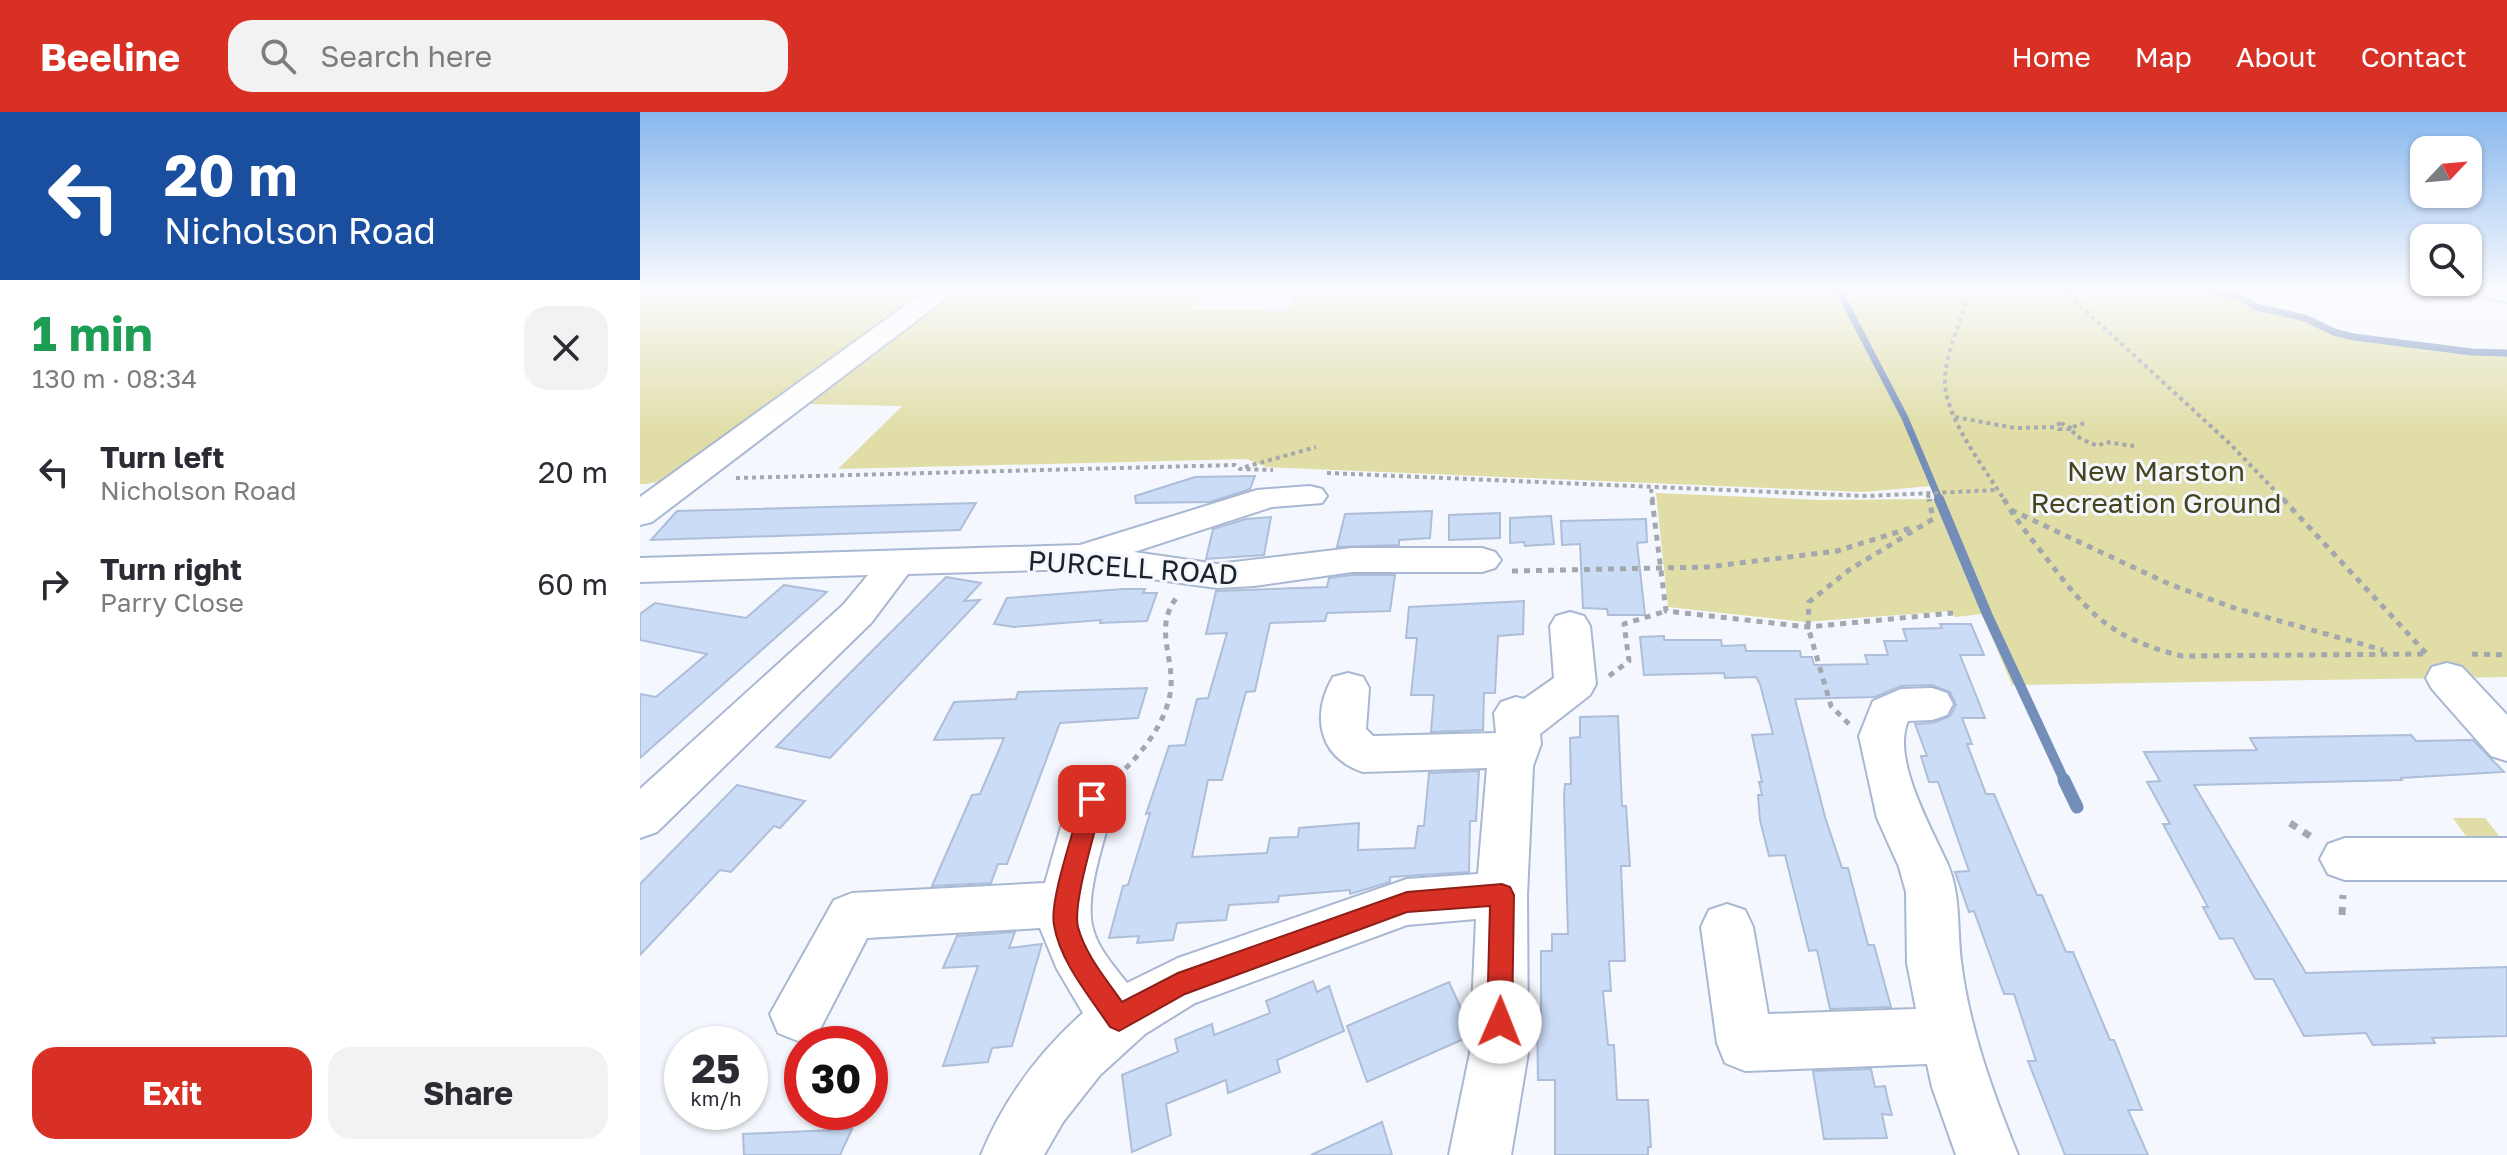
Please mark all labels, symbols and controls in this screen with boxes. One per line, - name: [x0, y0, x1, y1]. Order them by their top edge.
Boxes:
- search box: [228, 20, 788, 92]
- text: Beeline: [40, 34, 180, 79]
- icon: search: [256, 34, 300, 78]
- text: Search here: [320, 38, 492, 74]
- text: Home: [2012, 40, 2091, 73]
- text: Map: [2135, 40, 2192, 73]
- text: About: [2236, 40, 2317, 73]
- text: Contact: [2361, 40, 2467, 73]
- north arrow: [2410, 136, 2482, 208]
- map controls: [2410, 136, 2482, 296]
- text: 20 m: [164, 141, 298, 208]
- icon: left: [32, 144, 136, 248]
- text: Nicholson Road: [164, 209, 436, 252]
- button: search: [2410, 224, 2482, 296]
- text: 1 min: [32, 304, 153, 362]
- button: close: [524, 306, 608, 390]
- text: 130 m · 08:34: [32, 363, 197, 394]
- text: Turn left: [100, 439, 225, 475]
- icon: left: [32, 450, 76, 494]
- text: 20 m: [538, 454, 608, 490]
- park label: New Marston Recreation Ground: [2031, 454, 2281, 519]
- text: Nicholson Road: [100, 475, 296, 506]
- street label: PURCELL ROAD: [1027, 543, 1239, 591]
- text: Turn right: [100, 551, 242, 587]
- icon: right: [32, 562, 76, 606]
- text: 60 m: [537, 566, 608, 602]
- text: Parry Close: [100, 587, 244, 618]
- pin: [1058, 765, 1126, 833]
- icon: arrive: [1070, 777, 1114, 821]
- position arrow: [1458, 980, 1542, 1064]
- speed limit sign: 30: [784, 1026, 888, 1130]
- text: 25: [692, 1044, 740, 1092]
- button: Exit: [32, 1047, 312, 1139]
- button: Share: [328, 1047, 608, 1139]
- text: km/h: [691, 1086, 741, 1110]

